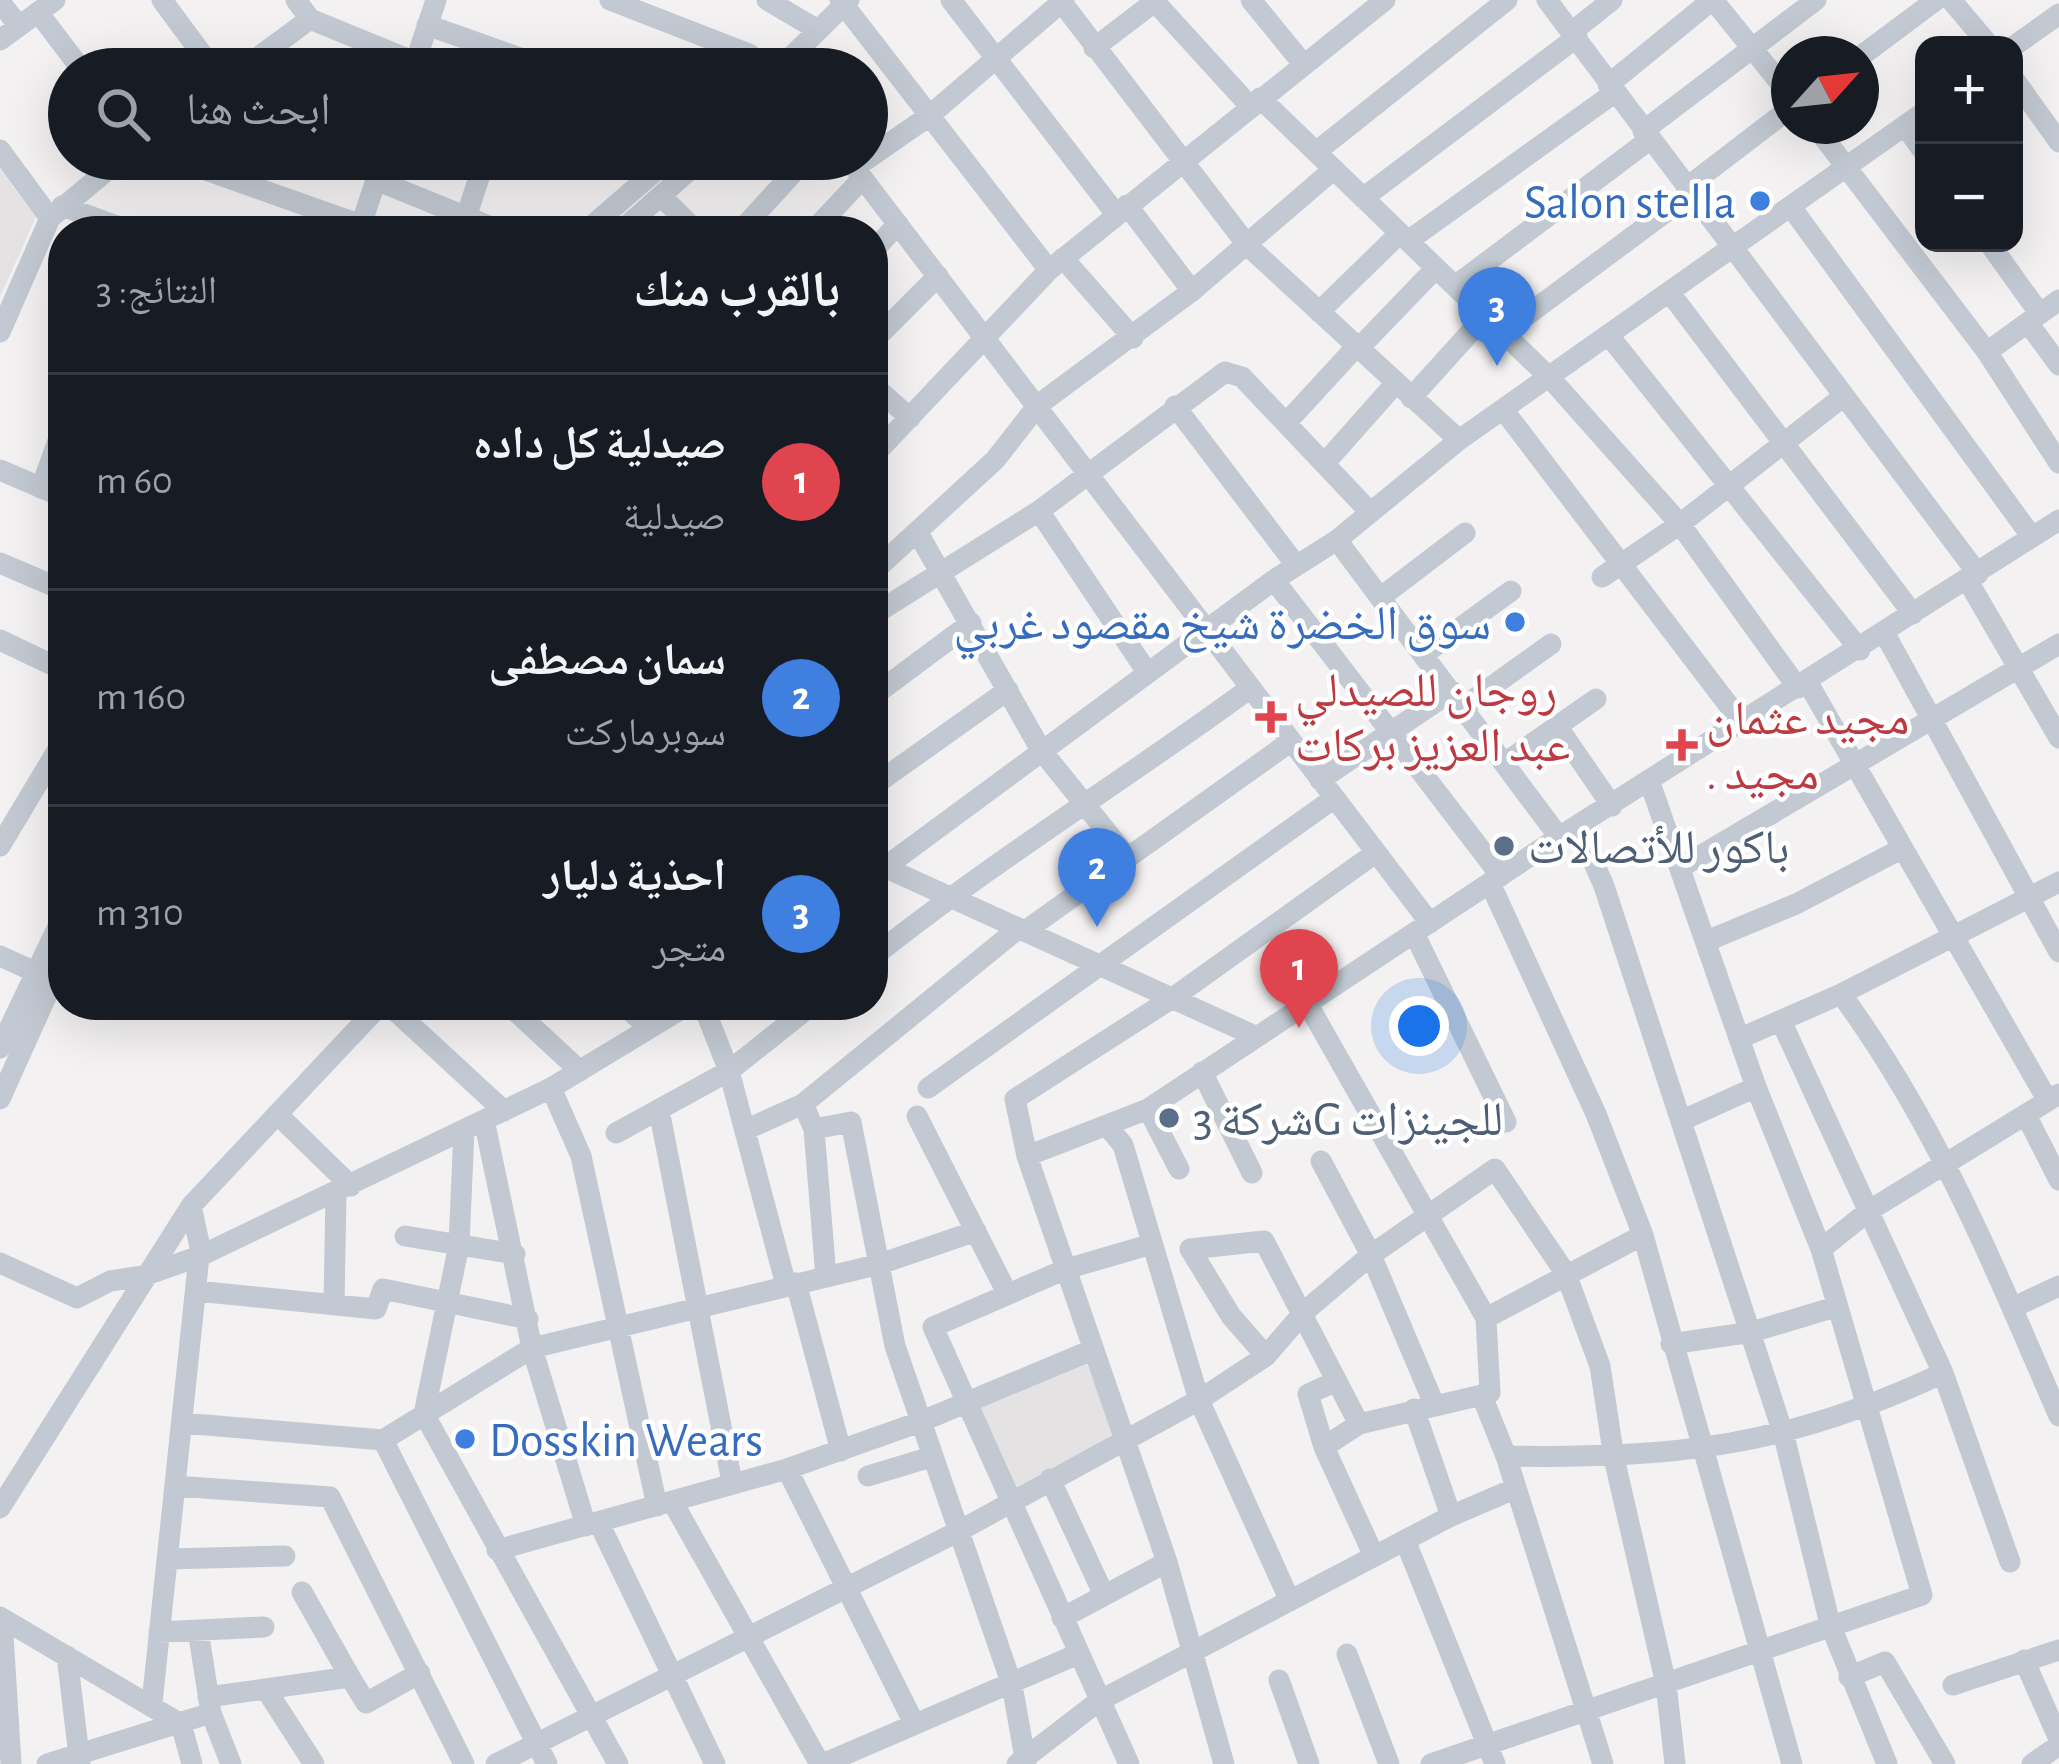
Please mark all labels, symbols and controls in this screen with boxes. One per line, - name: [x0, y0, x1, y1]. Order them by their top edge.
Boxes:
- north arrow: [1771, 36, 1879, 144]
- map controls: [1915, 36, 2023, 252]
- button: +: [1915, 36, 2023, 144]
- search box: [48, 48, 888, 180]
- icon: search: [90, 81, 156, 147]
- text: ابحث هنا: [186, 88, 331, 133]
- button: −: [1915, 144, 2023, 252]
- place label: Salon stella: [1524, 180, 1736, 228]
- marker: Salon stella: [1747, 188, 1773, 214]
- text: بالقرب منك: [633, 265, 840, 316]
- pin: 3: [1458, 267, 1536, 366]
- text: النتائج: 3: [96, 272, 217, 311]
- text: صيدلية كل داده: [473, 422, 726, 467]
- text: 60 m: [96, 462, 173, 501]
- text: 1: [794, 462, 808, 501]
- text: صيدلية: [623, 498, 726, 537]
- place label: سوق الخضرة شيخ مقصود غربي: [954, 601, 1491, 660]
- marker: سوق الخضرة شيخ مقصود غربي: [1502, 609, 1528, 635]
- text: سمان مصطفى: [488, 638, 726, 683]
- place label: روجان للصيدلي عبد العزيز بركات: [1295, 668, 1570, 771]
- text: 160 m: [96, 678, 186, 717]
- text: 2: [792, 678, 810, 717]
- place label: مجيد عثمان . مجيد: [1706, 696, 1909, 799]
- marker: روجان للصيدلي عبد العزيز بركات: [1258, 704, 1284, 730]
- text: سوبرماركت: [565, 714, 726, 753]
- marker: مجيد عثمان . مجيد: [1669, 732, 1695, 758]
- place label: باكور للأتصالات: [1528, 825, 1790, 873]
- pin: 2: [1058, 828, 1136, 927]
- marker: باكور للأتصالات: [1491, 833, 1517, 859]
- text: احذية دليار: [544, 854, 726, 899]
- text: 310 m: [96, 894, 184, 933]
- text: 3: [793, 894, 809, 933]
- pin: 1: [1260, 929, 1338, 1028]
- text: متجر: [652, 930, 726, 969]
- your location: [1389, 996, 1449, 1056]
- place label: شركة 3G للجينزات: [1193, 1097, 1503, 1145]
- marker: شركة 3G للجينزات: [1156, 1105, 1182, 1131]
- place label: Dosskin Wears: [489, 1418, 763, 1466]
- marker: Dosskin Wears: [452, 1426, 478, 1452]

